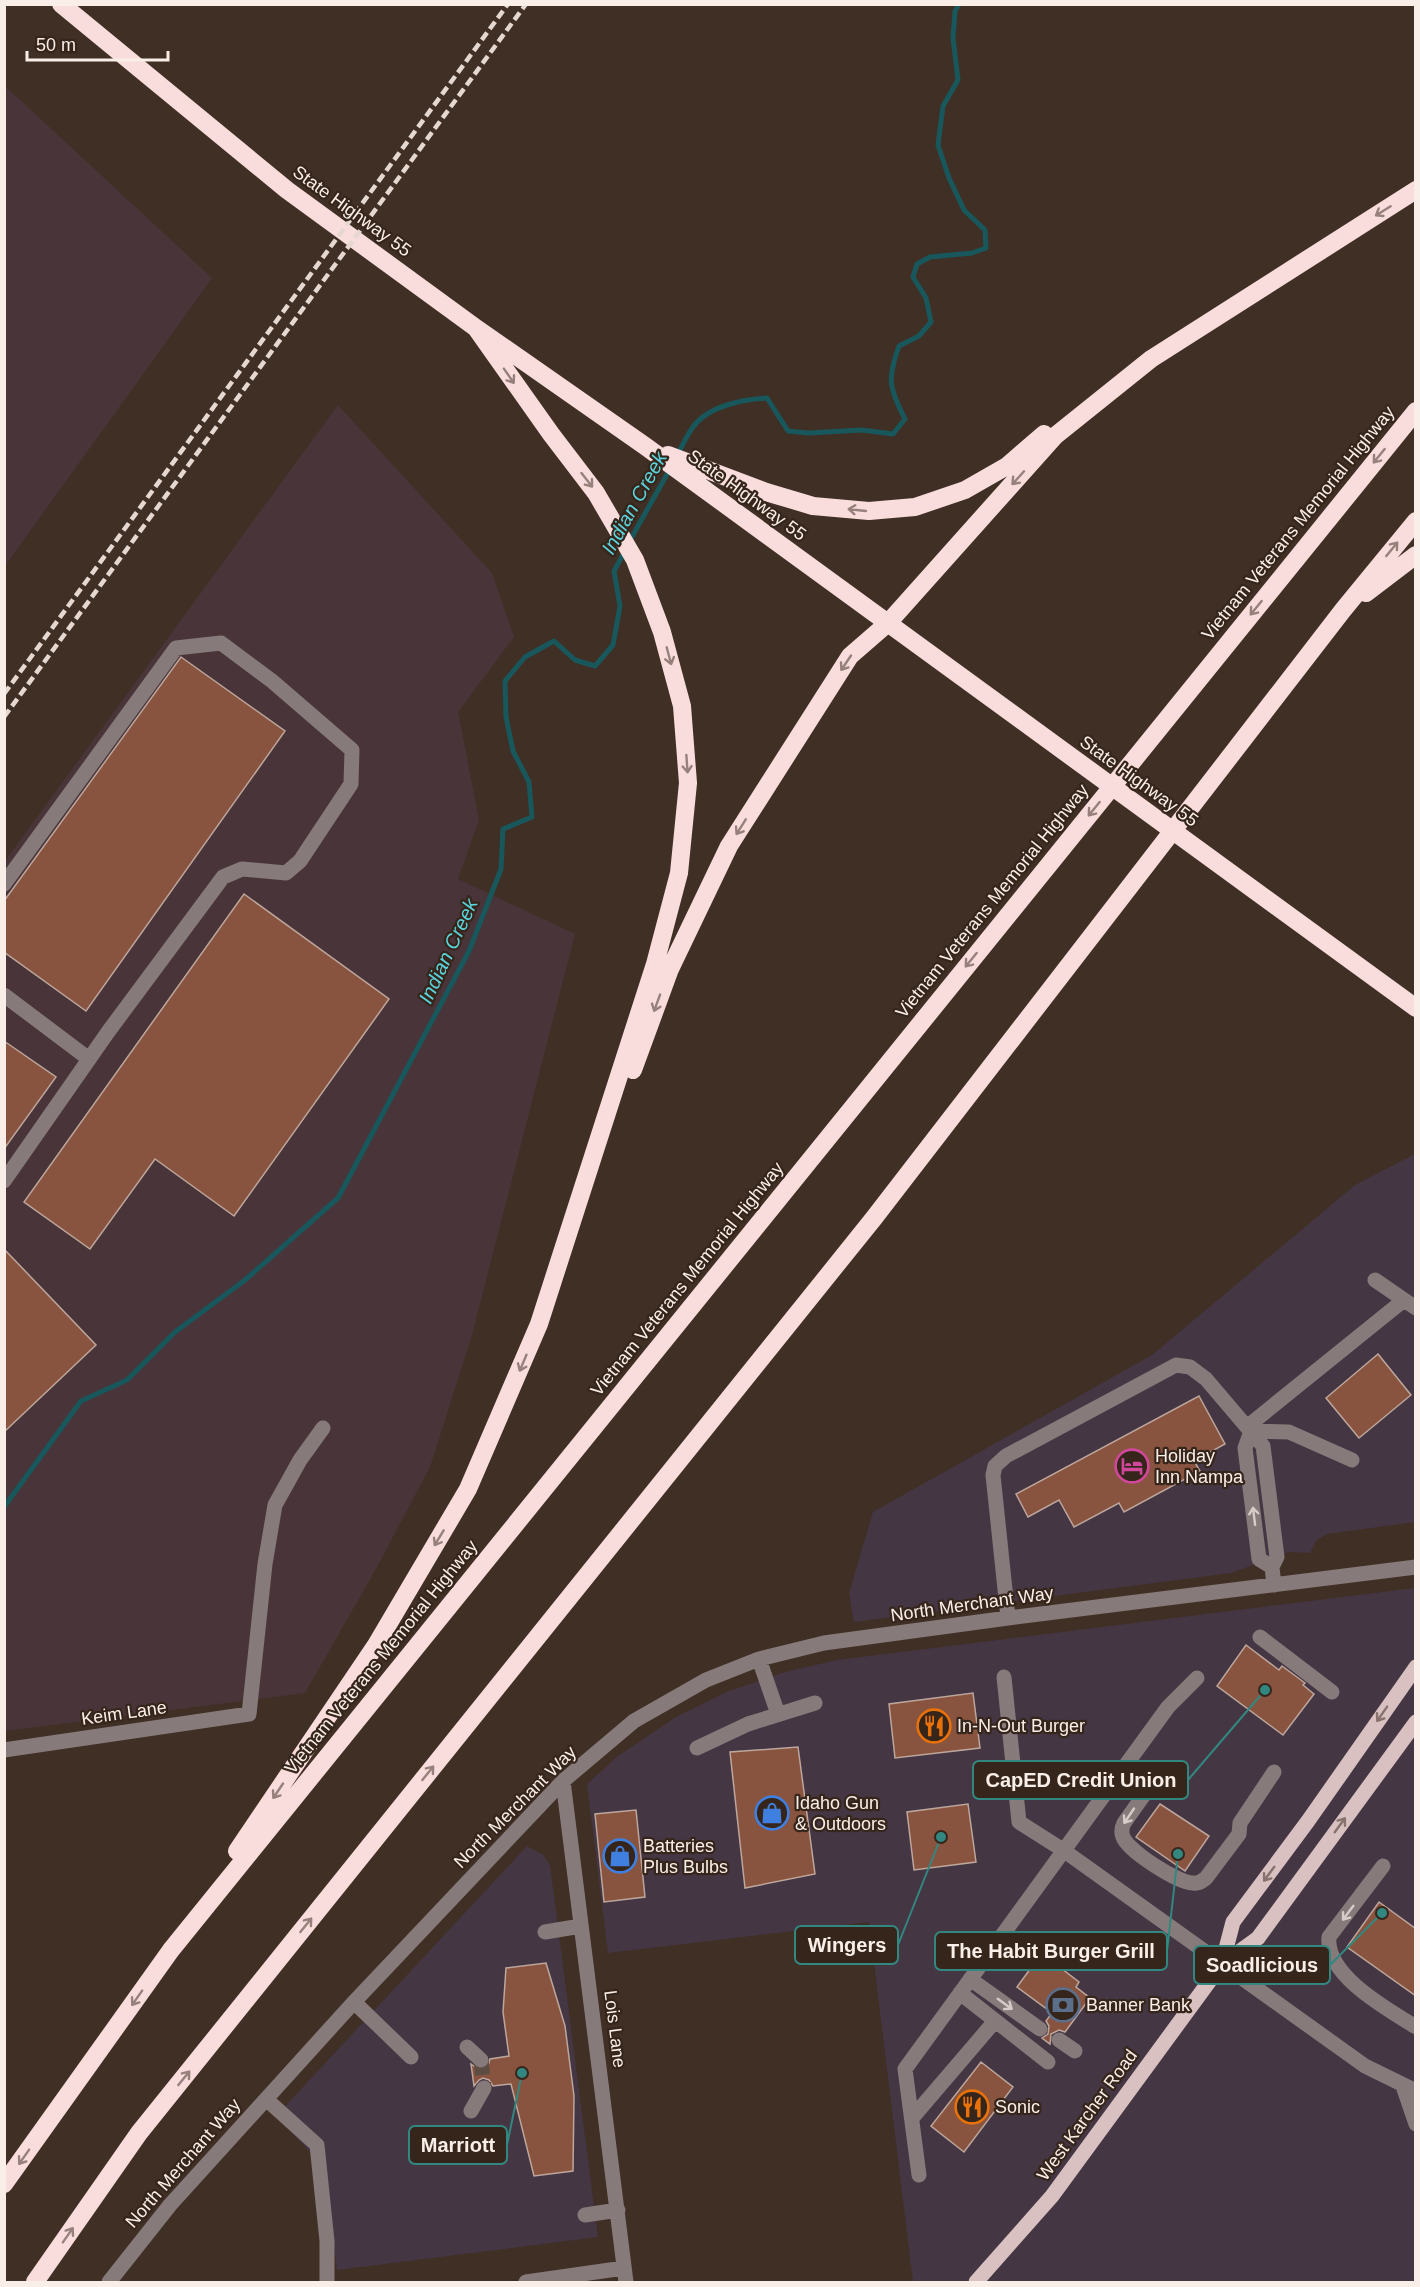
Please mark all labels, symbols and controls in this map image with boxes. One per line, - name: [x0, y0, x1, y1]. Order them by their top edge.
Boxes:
- scale bar: [27, 24, 168, 62]
- text: 50 m: [36, 35, 76, 55]
- street label: State Highway 55: [289, 161, 415, 261]
- one-way arrow: [1375, 205, 1392, 217]
- one-way arrow: [503, 368, 515, 384]
- street label: Vietnam Veterans Memorial Highway: [1197, 402, 1399, 644]
- street label: State Highway 55: [684, 445, 810, 545]
- water label: Indian Creek: [597, 447, 672, 558]
- one-way arrow: [1372, 448, 1385, 464]
- one-way arrow: [1011, 470, 1025, 485]
- one-way arrow: [580, 472, 593, 488]
- one-way arrow: [848, 504, 867, 515]
- one-way arrow: [1386, 541, 1399, 557]
- one-way arrow: [1249, 600, 1263, 615]
- one-way arrow: [663, 646, 675, 665]
- one-way arrow: [840, 654, 852, 671]
- street label: State Highway 55: [1076, 731, 1202, 831]
- one-way arrow: [681, 754, 692, 774]
- street label: Vietnam Veterans Memorial Highway: [891, 780, 1093, 1022]
- one-way arrow: [1087, 800, 1100, 816]
- one-way arrow: [735, 819, 747, 835]
- water label: Indian Creek: [414, 894, 482, 1007]
- one-way arrow: [965, 952, 978, 968]
- one-way arrow: [651, 993, 662, 1012]
- street label: Vietnam Veterans Memorial Highway: [586, 1158, 788, 1400]
- one-way arrow: [516, 1353, 528, 1371]
- place label: Holiday Inn Nampa: [1155, 1446, 1244, 1487]
- hotel icon: Holiday Inn Nampa: [1114, 1448, 1150, 1484]
- one-way arrow: [1248, 1506, 1259, 1526]
- one-way arrow: [433, 1529, 445, 1546]
- street label: Vietnam Veterans Memorial Highway: [280, 1536, 482, 1778]
- street label: North Merchant Way: [889, 1583, 1055, 1625]
- street label: Keim Lane: [80, 1697, 168, 1729]
- one-way arrow: [1376, 1706, 1388, 1722]
- restaurant icon: In-N-Out Burger: [916, 1708, 952, 1744]
- place label: In-N-Out Burger: [957, 1716, 1085, 1736]
- street label: North Merchant Way: [450, 1742, 580, 1872]
- callout: CapED Credit Union: [973, 1761, 1188, 1799]
- one-way arrow: [421, 1766, 434, 1782]
- text: CapED Credit Union: [985, 1769, 1177, 1791]
- one-way arrow: [271, 1782, 283, 1799]
- place label: Idaho Gun & Outdoors: [795, 1793, 886, 1834]
- shop icon: Idaho Gun & Outdoors: [754, 1795, 790, 1831]
- one-way arrow: [1123, 1807, 1135, 1824]
- one-way arrow: [1334, 1818, 1347, 1834]
- place label: Batteries Plus Bulbs: [643, 1836, 728, 1877]
- shop icon: Batteries Plus Bulbs: [602, 1838, 638, 1874]
- one-way arrow: [1263, 1865, 1275, 1881]
- one-way arrow: [1341, 1904, 1354, 1920]
- one-way arrow: [299, 1918, 312, 1934]
- callout: Wingers: [795, 1926, 898, 1964]
- callout: The Habit Burger Grill: [935, 1932, 1167, 1970]
- text: Wingers: [808, 1934, 886, 1956]
- text: The Habit Burger Grill: [947, 1940, 1155, 1962]
- callout: Soadlicious: [1194, 1946, 1330, 1984]
- text: Soadlicious: [1206, 1954, 1318, 1976]
- bank icon: Banner Bank: [1045, 1987, 1081, 2023]
- one-way arrow: [131, 1989, 143, 2005]
- street label: Lois Lane: [600, 1989, 630, 2069]
- place label: Banner Bank: [1086, 1995, 1191, 2015]
- one-way arrow: [997, 1998, 1013, 2010]
- street label: West Karcher Road: [1033, 2046, 1141, 2184]
- one-way arrow: [177, 2070, 190, 2086]
- restaurant icon: Sonic: [954, 2089, 990, 2125]
- street label: North Merchant Way: [122, 2094, 244, 2232]
- place label: Sonic: [995, 2097, 1040, 2117]
- callout: Marriott: [409, 2126, 507, 2164]
- text: Marriott: [421, 2134, 496, 2156]
- one-way arrow: [18, 2148, 30, 2164]
- one-way arrow: [62, 2227, 74, 2243]

